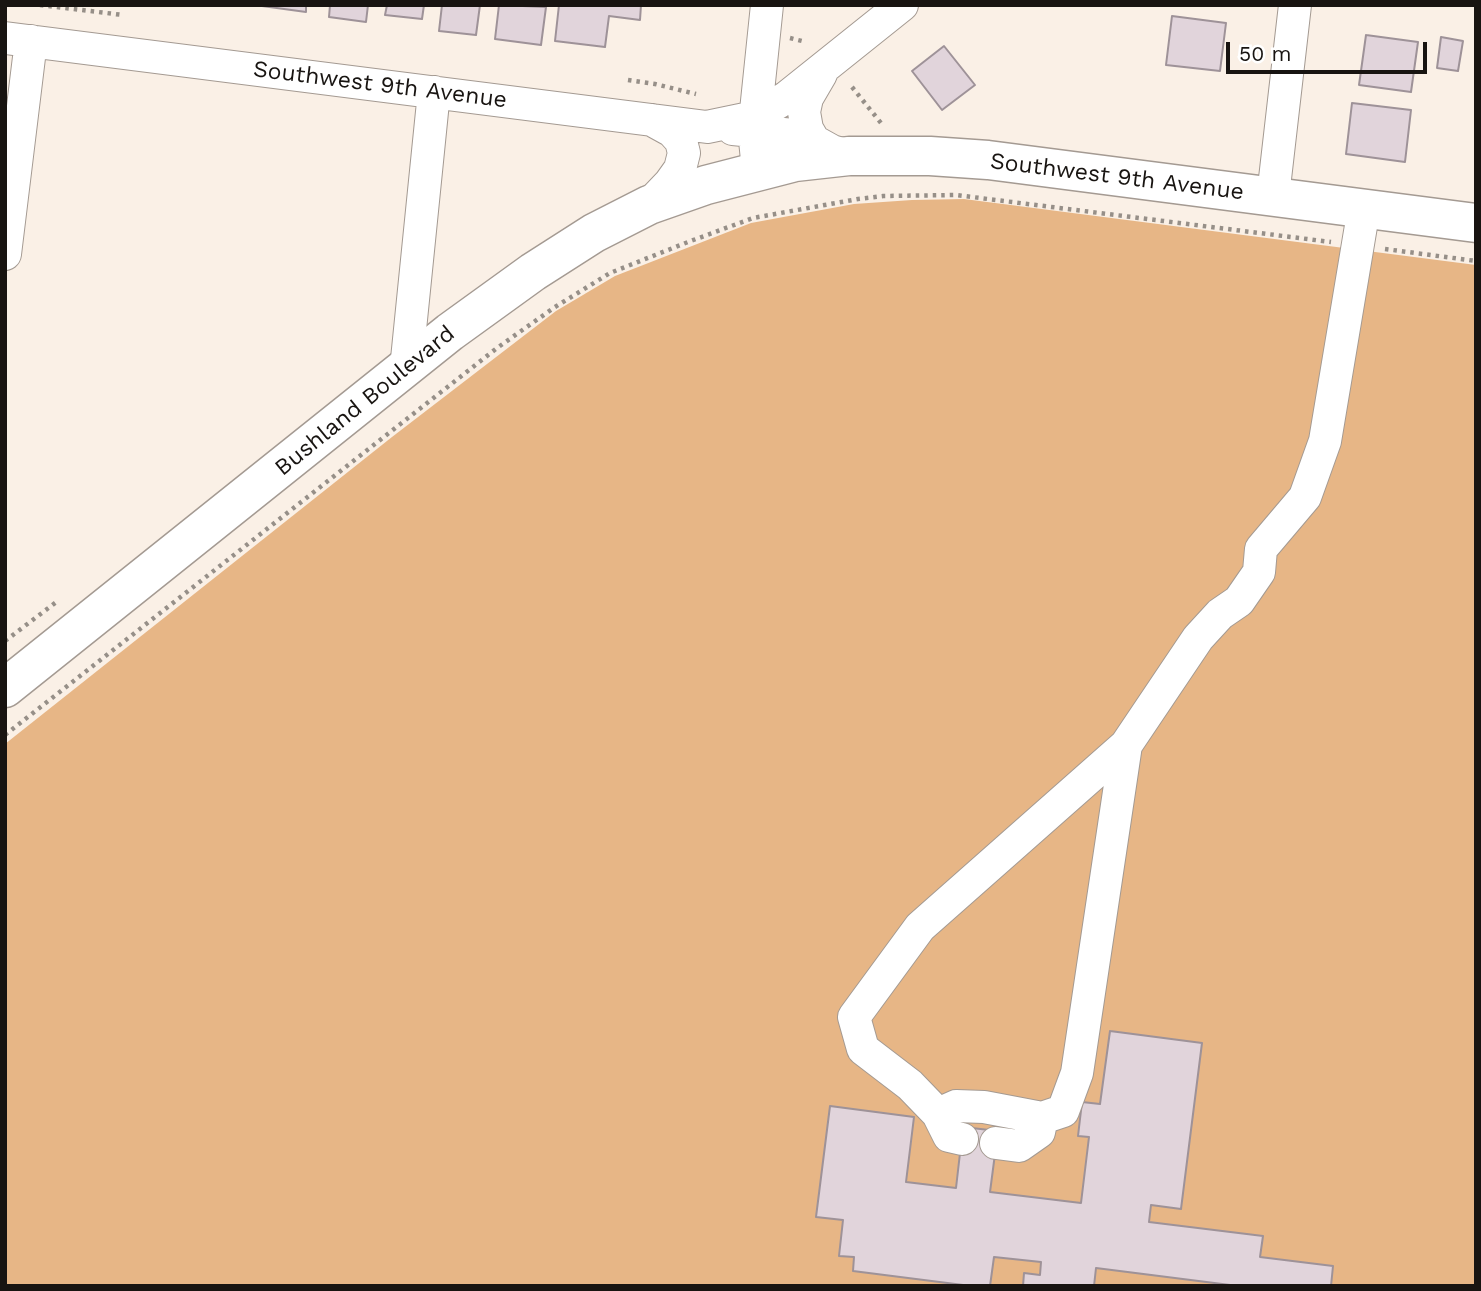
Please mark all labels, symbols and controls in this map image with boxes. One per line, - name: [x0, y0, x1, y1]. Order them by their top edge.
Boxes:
- scale bar: [1229, 28, 1430, 72]
- text: 50 m: [1239, 41, 1291, 66]
- street label: Southwest 9th Avenue: [252, 56, 508, 114]
- street label: Southwest 9th Avenue: [989, 148, 1245, 206]
- street label: Bushland Boulevard: [270, 320, 460, 482]

